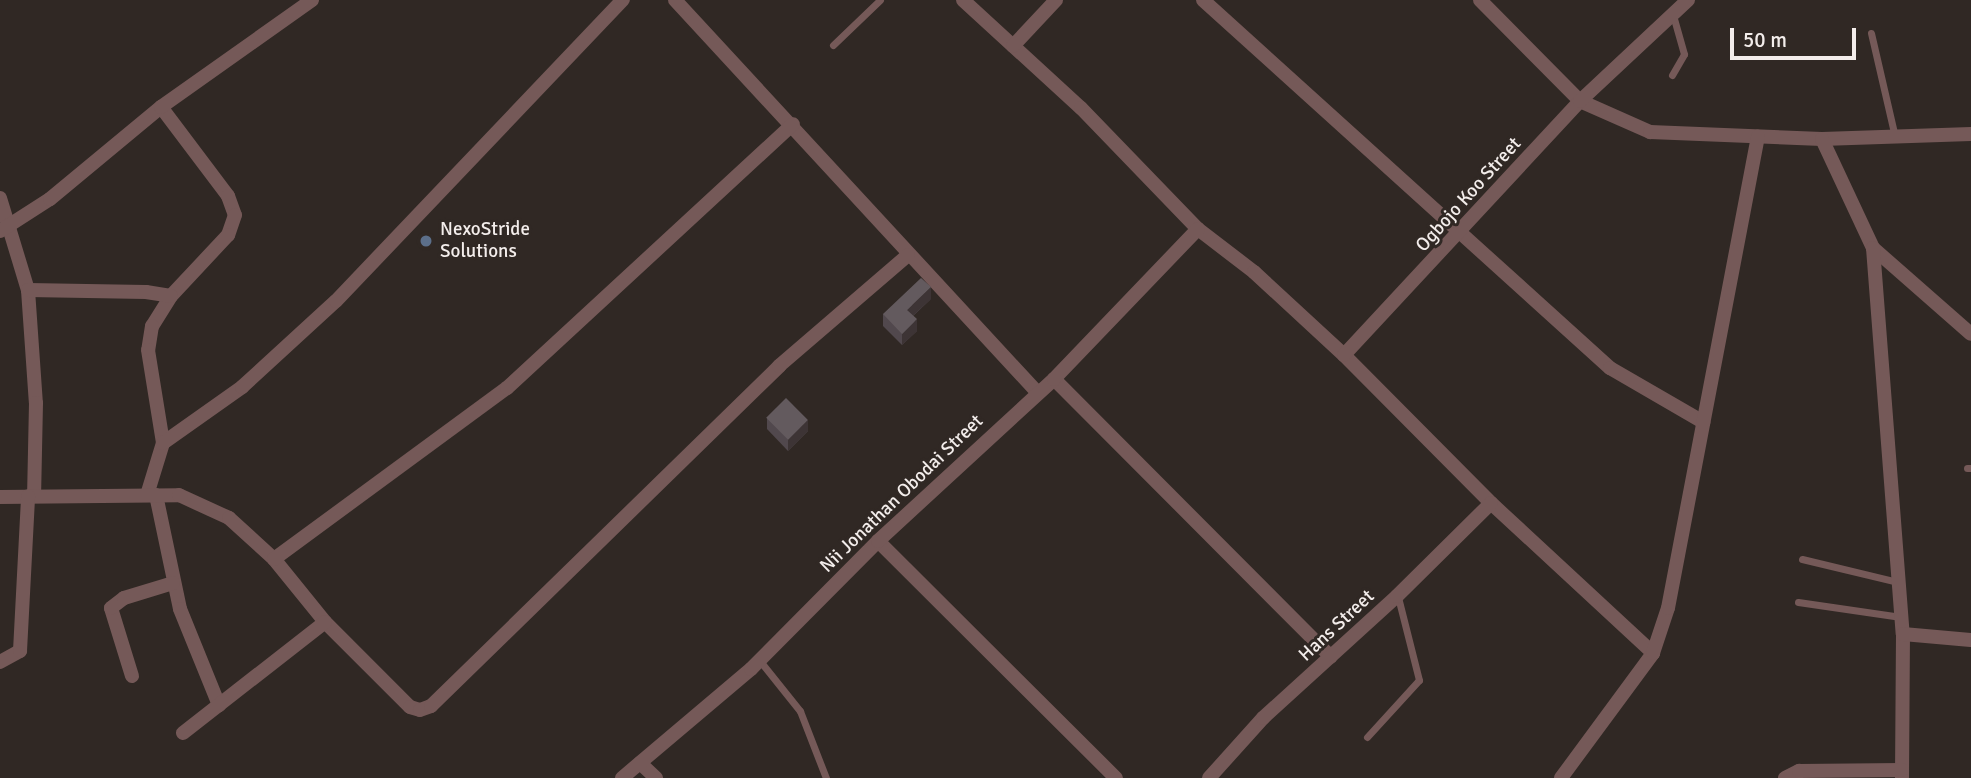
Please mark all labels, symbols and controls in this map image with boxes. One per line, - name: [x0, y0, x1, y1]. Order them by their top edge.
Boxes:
- scale bar: [1733, 14, 1859, 58]
- text: 50 m: [1743, 27, 1787, 53]
- street label: Ogbojo Koo Street: [1412, 133, 1526, 257]
- place label: NexoStride Solutions: [440, 219, 530, 263]
- marker: NexoStride Solutions: [418, 233, 434, 249]
- street label: Nii Jonathan Obodai Street: [816, 410, 988, 578]
- street label: Hans Street: [1295, 585, 1379, 667]

